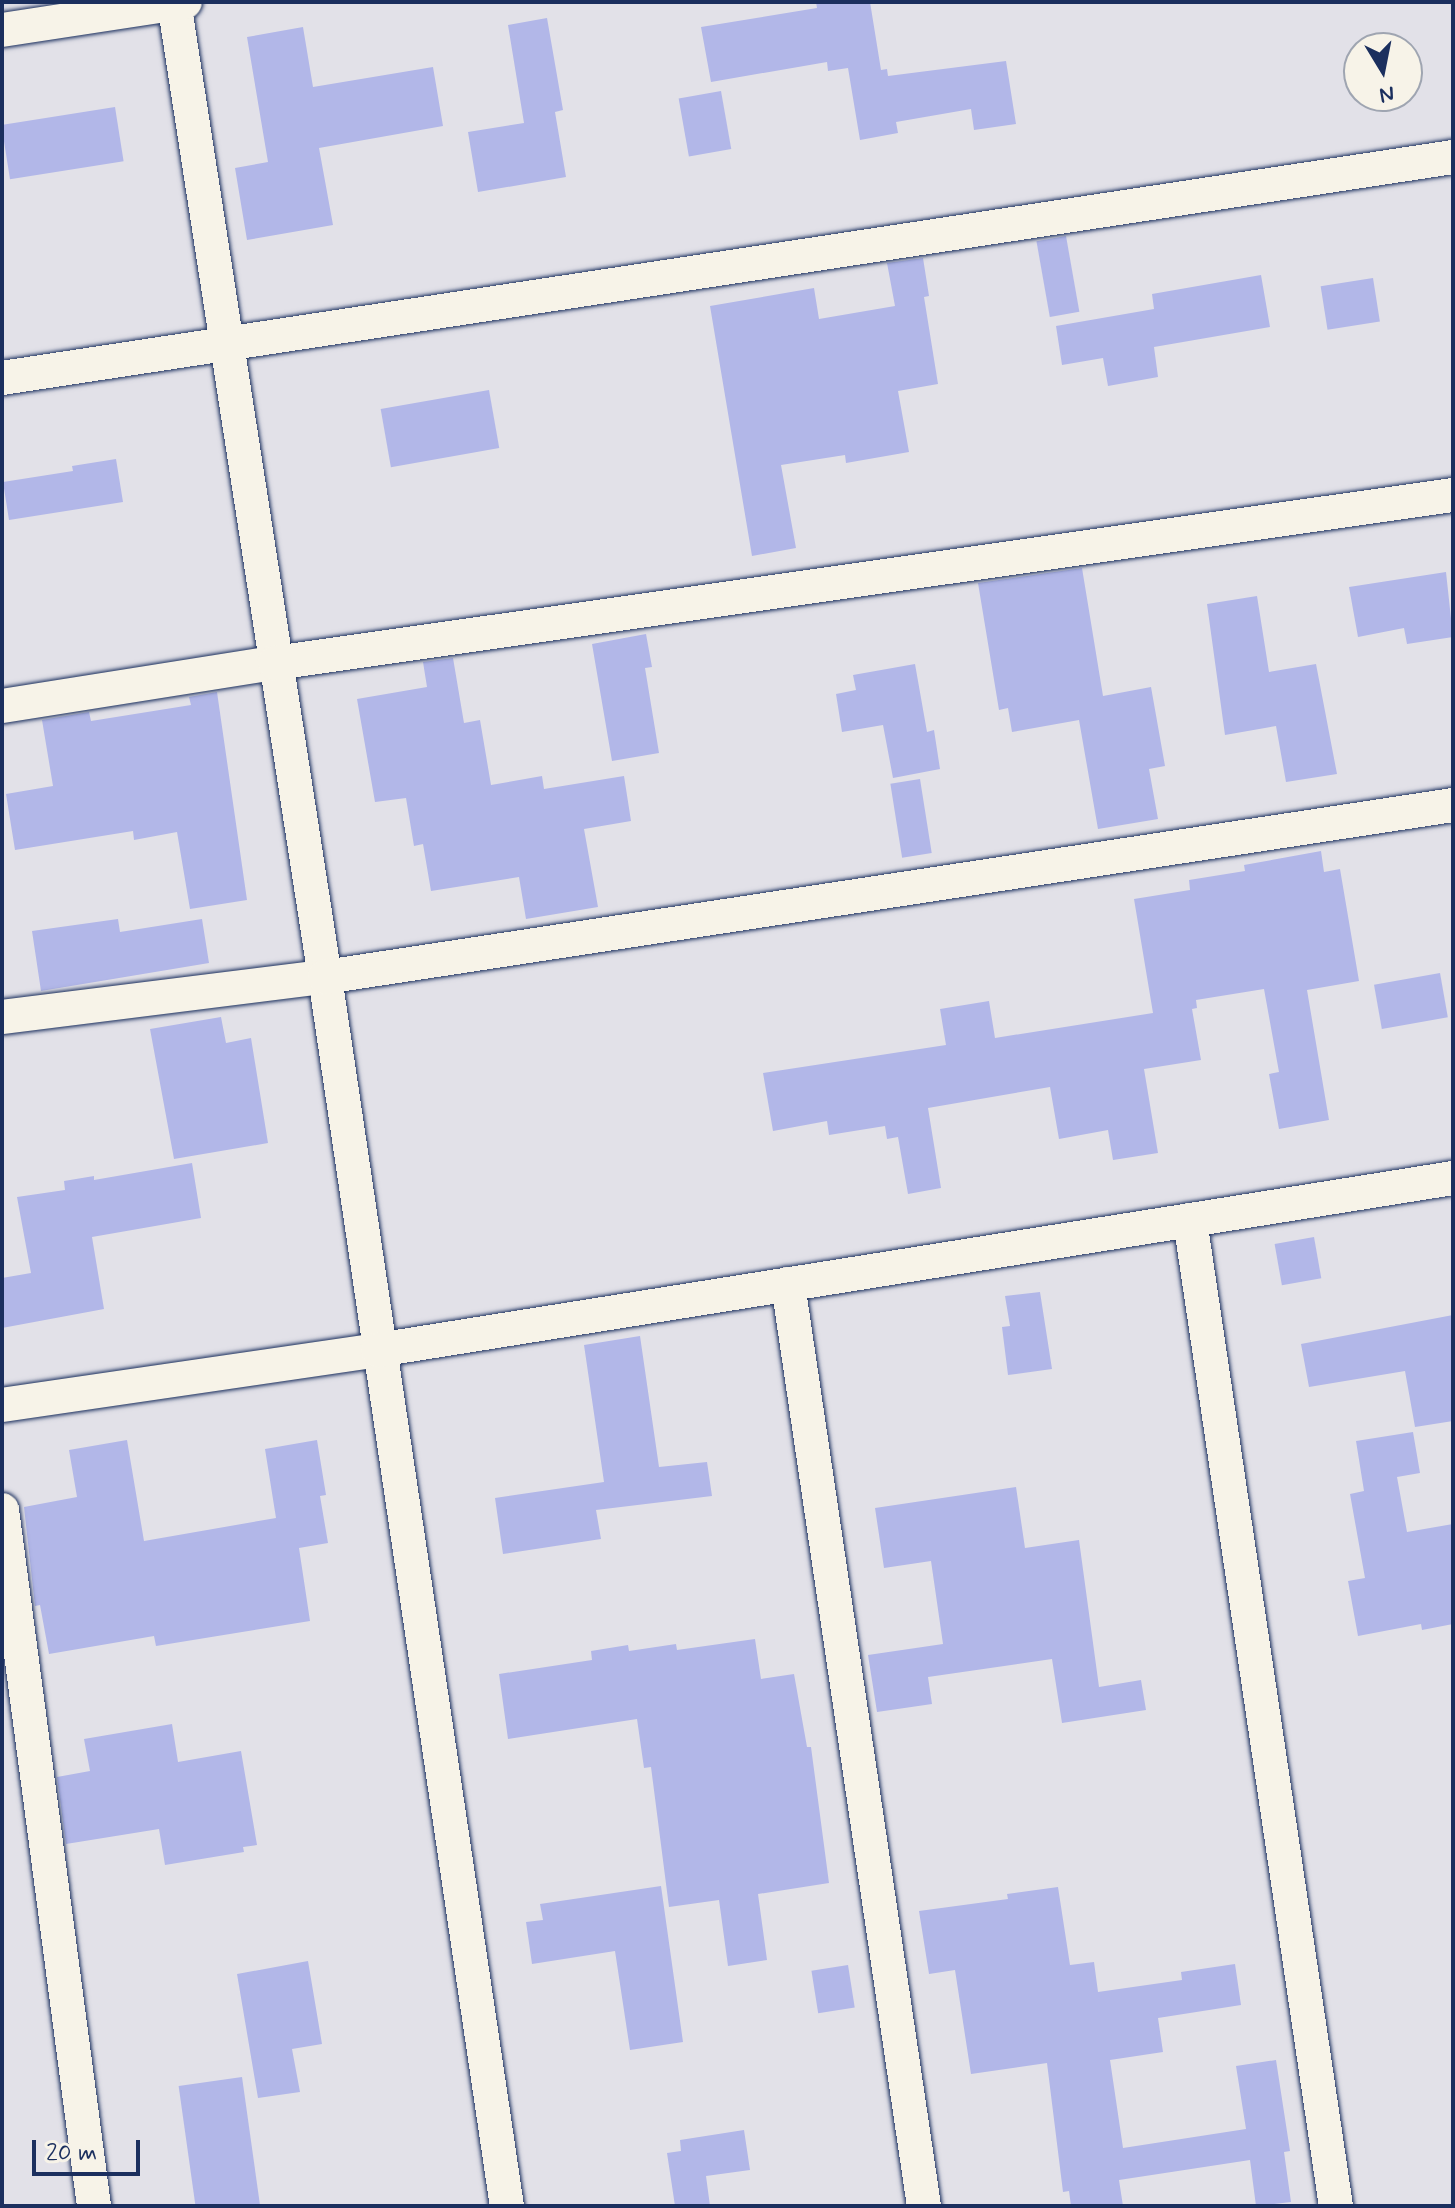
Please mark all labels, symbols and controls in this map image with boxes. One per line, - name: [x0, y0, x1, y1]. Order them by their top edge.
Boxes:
- north arrow: [1343, 32, 1423, 112]
- text: N: [1377, 79, 1396, 109]
- scale bar: [36, 2124, 144, 2174]
- text: 20 m: [46, 2138, 97, 2169]

